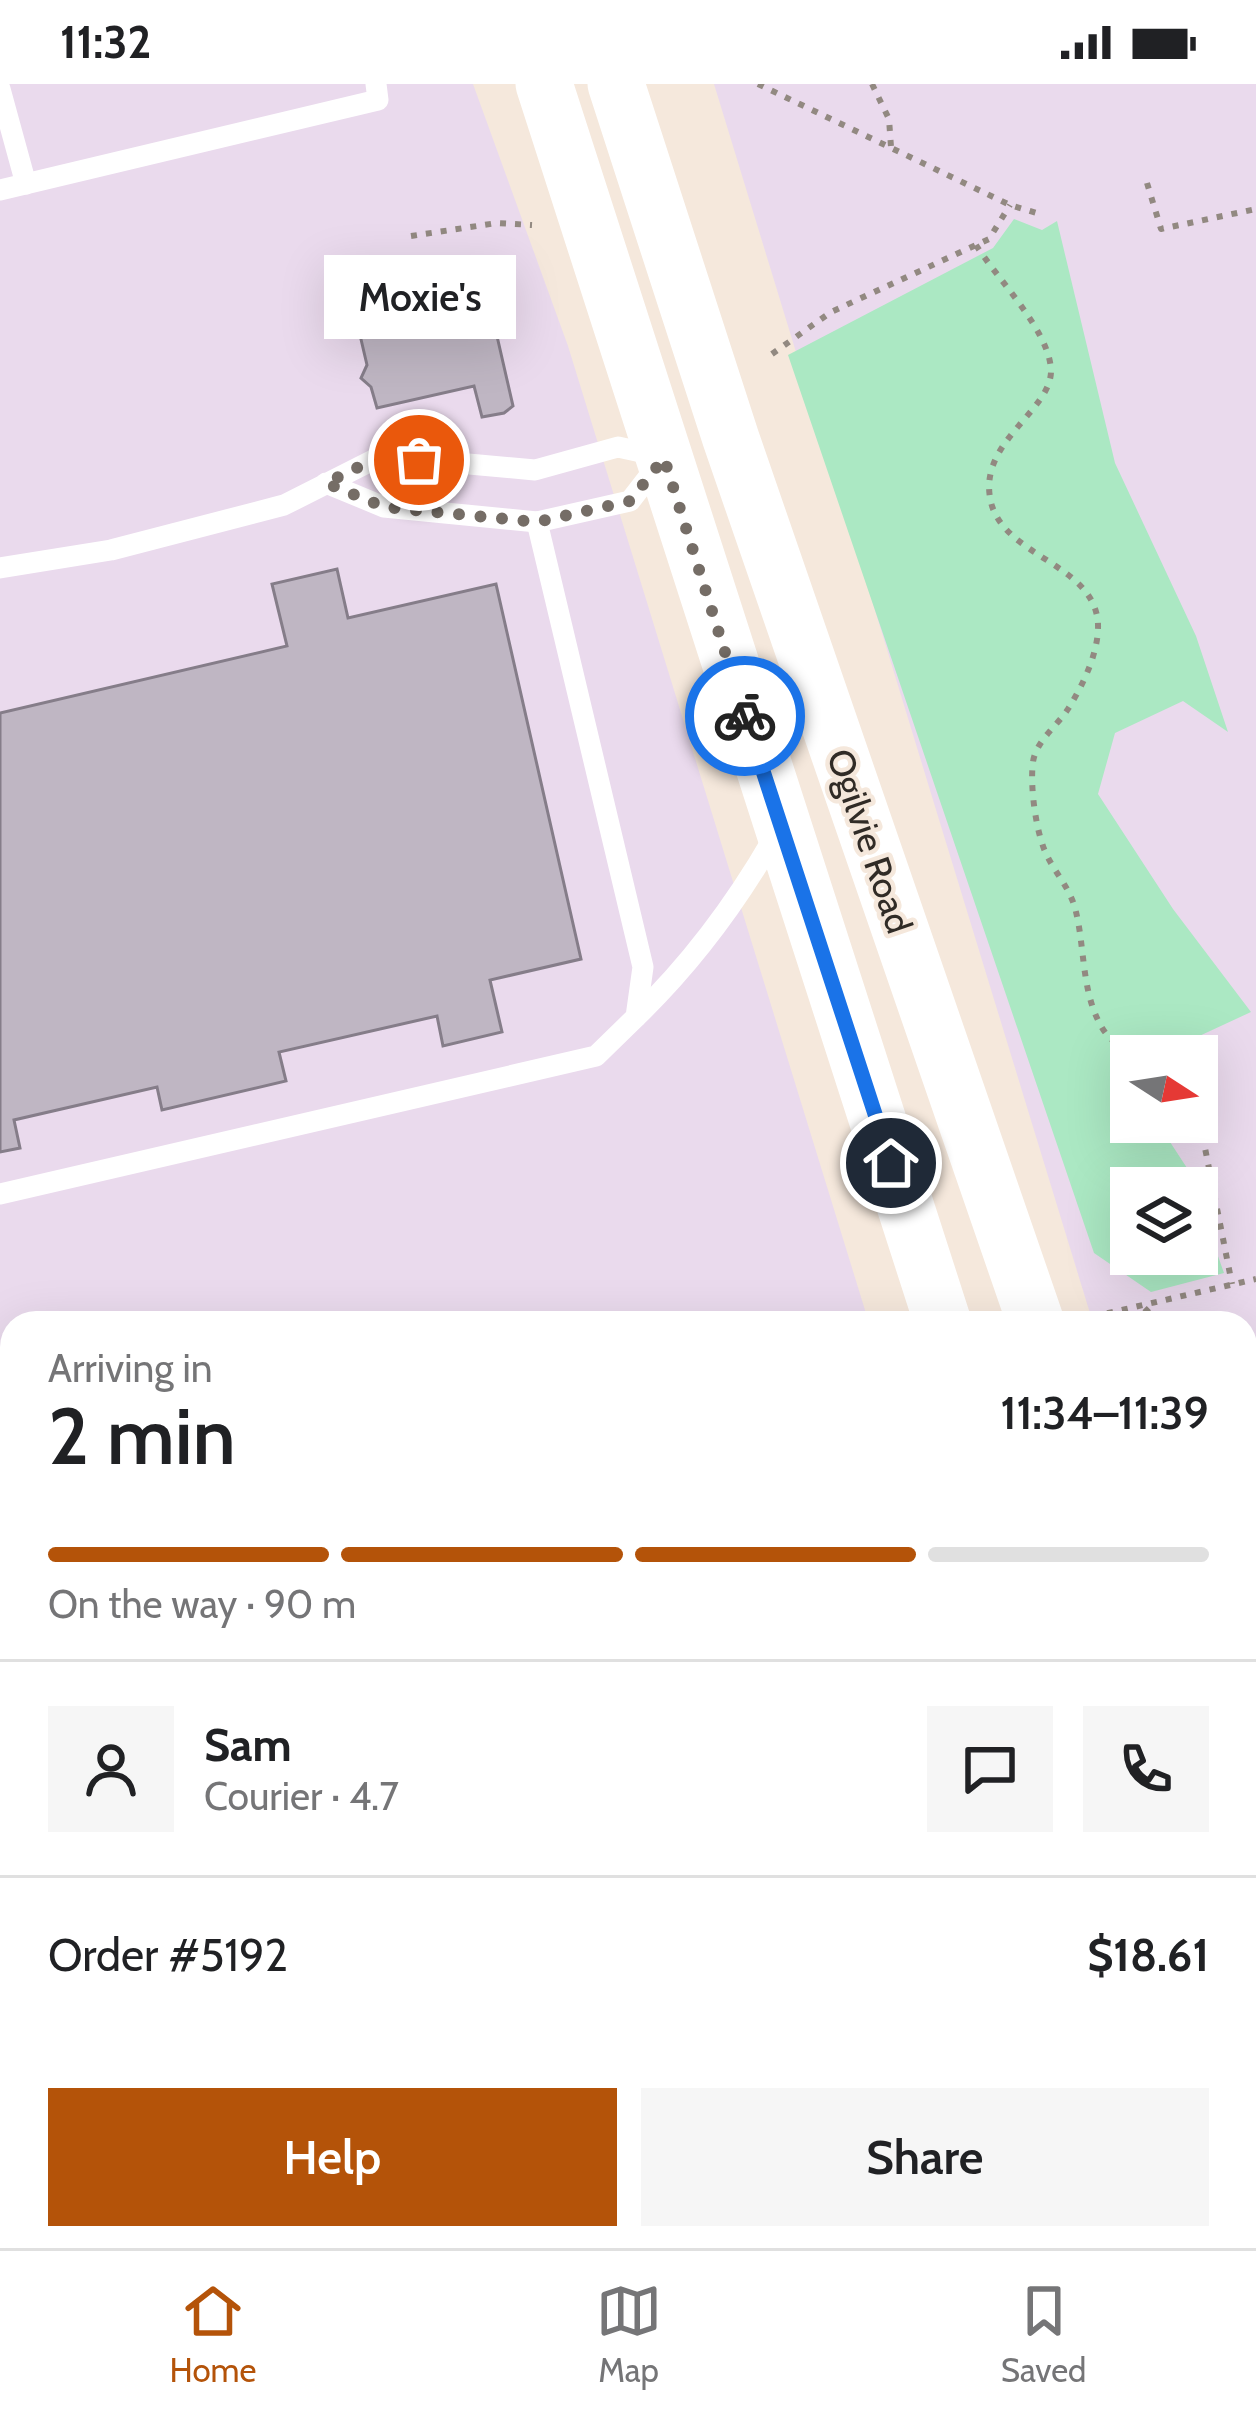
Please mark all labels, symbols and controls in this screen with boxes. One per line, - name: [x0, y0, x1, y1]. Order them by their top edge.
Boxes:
- text: 11:32: [60, 15, 151, 69]
- callout: Moxie's: [323, 256, 515, 340]
- text: Moxie's: [358, 273, 482, 321]
- pin: [368, 409, 470, 511]
- icon: bag: [386, 427, 452, 493]
- courier: [685, 656, 805, 776]
- icon: bike: [712, 683, 778, 749]
- street label: Ogilvie Road: [818, 743, 922, 939]
- north arrow: [1110, 1035, 1218, 1143]
- map controls: [1110, 1035, 1218, 1275]
- pin: [840, 1112, 942, 1214]
- icon: home: [858, 1130, 924, 1196]
- button: layers: [1110, 1167, 1218, 1275]
- text: Arriving in: [48, 1344, 212, 1392]
- text: 11:34–11:39: [1001, 1386, 1209, 1440]
- text: 2 min: [48, 1389, 236, 1484]
- text: On the way · 90 m: [48, 1580, 356, 1628]
- button: person: [48, 1706, 174, 1832]
- button: chat: [927, 1706, 1053, 1832]
- button: phone: [1083, 1706, 1209, 1832]
- text: Sam: [204, 1718, 292, 1772]
- text: Courier · 4.7: [204, 1772, 399, 1820]
- text: Order #5192: [48, 1928, 288, 1982]
- text: $18.61: [1087, 1928, 1209, 1982]
- button: Help: [48, 2088, 617, 2226]
- button: Share: [641, 2088, 1209, 2226]
- tab: Home: [170, 2278, 256, 2390]
- tab: Map: [596, 2278, 662, 2390]
- tab: Saved: [1001, 2278, 1086, 2390]

